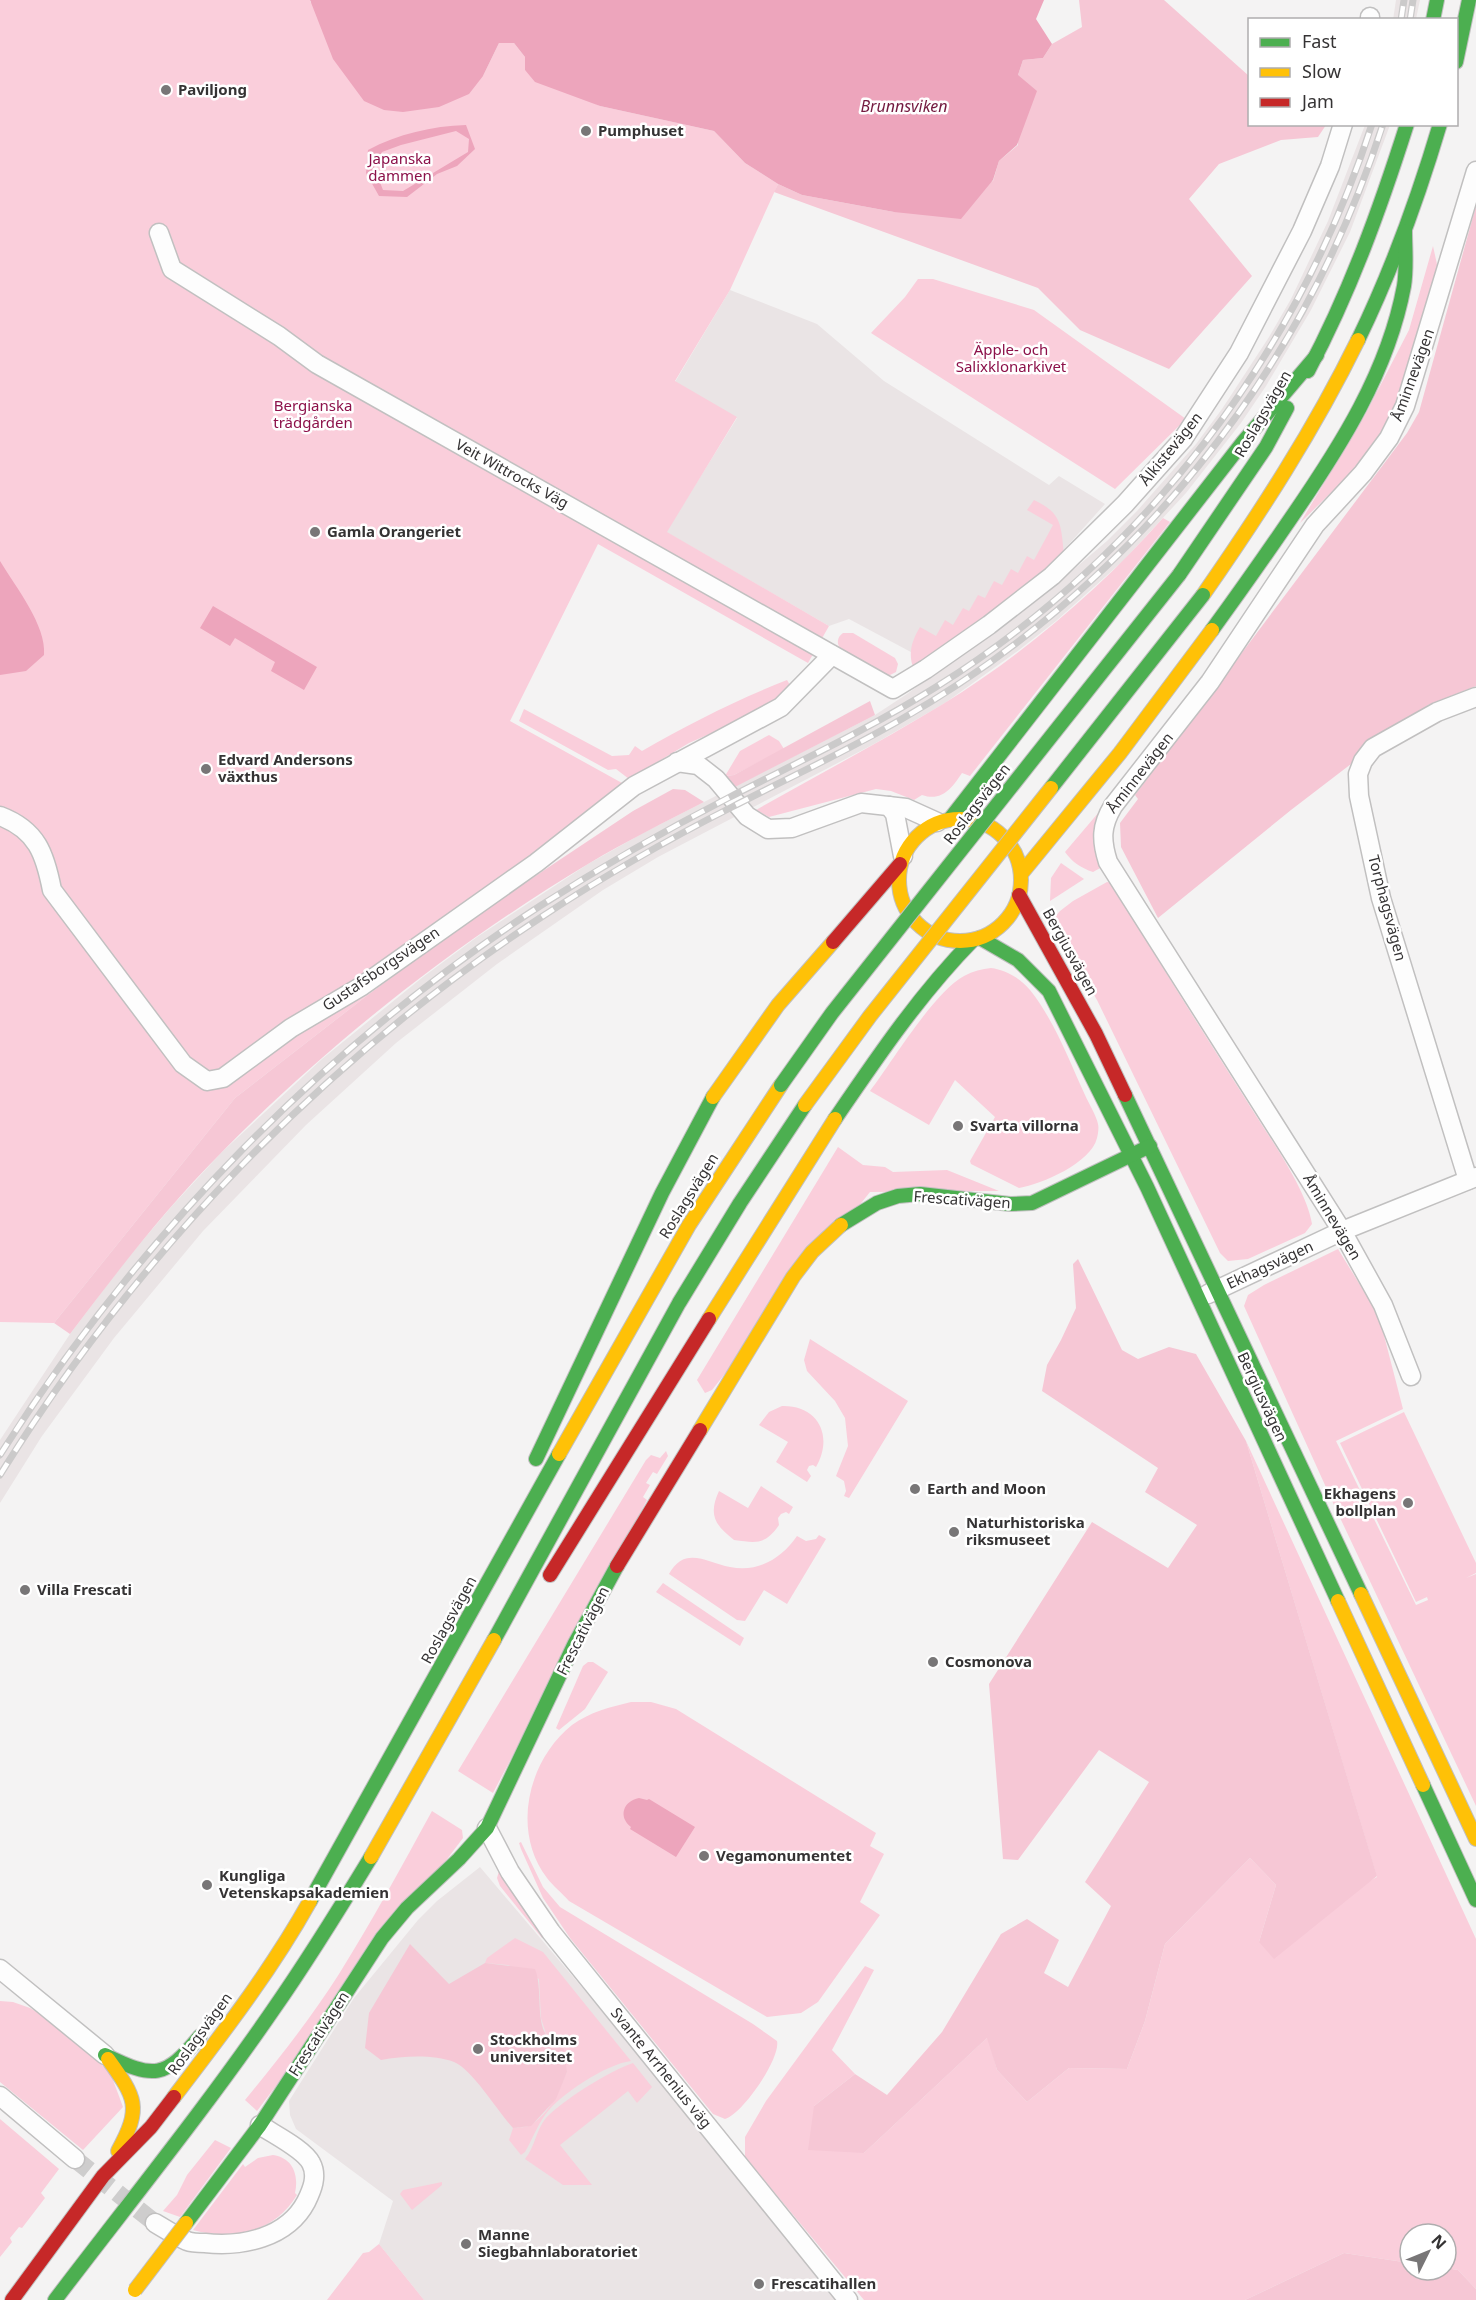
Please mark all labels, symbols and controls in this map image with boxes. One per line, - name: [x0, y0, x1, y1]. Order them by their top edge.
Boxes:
- legend: [1248, 18, 1458, 126]
- text: Fast: [1302, 29, 1337, 53]
- text: Slow: [1302, 59, 1341, 83]
- place label: Paviljong: [178, 79, 247, 99]
- marker: Paviljong: [159, 83, 173, 97]
- text: Jam: [1300, 89, 1334, 113]
- water label: Brunnsviken: [860, 95, 948, 117]
- place label: Pumphuset: [598, 120, 684, 140]
- marker: Pumphuset: [579, 124, 593, 138]
- park label: Japanska dammen: [366, 148, 432, 185]
- street label: Åminnevägen: [1386, 326, 1438, 424]
- park label: Äpple- och Salixklonarkivet: [956, 339, 1067, 376]
- street label: Roslagsvägen: [1229, 366, 1295, 461]
- park label: Bergianska trädgården: [273, 395, 353, 432]
- street label: Ålkistevägen: [1134, 407, 1206, 489]
- street label: Veit Wittrocks Väg: [452, 434, 573, 513]
- place label: Gamla Orangeriet: [327, 521, 461, 541]
- marker: Gamla Orangeriet: [308, 525, 322, 539]
- street label: Åminnevägen: [1101, 728, 1177, 817]
- place label: Edvard Andersons växthus: [218, 749, 353, 786]
- street label: Roslagsvägen: [938, 759, 1014, 848]
- marker: Edvard Andersons växthus: [199, 762, 213, 776]
- street label: Torphagsvägen: [1364, 853, 1412, 963]
- street label: Bergiusvägen: [1039, 904, 1103, 999]
- street label: Gustafsborgsvägen: [318, 921, 443, 1015]
- place label: Svarta villorna: [970, 1115, 1079, 1135]
- marker: Svarta villorna: [951, 1119, 965, 1133]
- street label: Roslagsvägen: [654, 1149, 722, 1242]
- street label: Åminnevägen: [1299, 1170, 1366, 1263]
- street label: Frescativägen: [913, 1186, 1011, 1212]
- street label: Ekhagsvägen: [1223, 1235, 1316, 1293]
- street label: Bergiusvägen: [1233, 1348, 1292, 1445]
- place label: Earth and Moon: [927, 1478, 1046, 1498]
- marker: Earth and Moon: [908, 1482, 922, 1496]
- place label: Ekhagens bollplan: [1324, 1483, 1396, 1520]
- marker: Ekhagens bollplan: [1401, 1496, 1415, 1510]
- place label: Naturhistoriska riksmuseet: [966, 1512, 1085, 1549]
- marker: Naturhistoriska riksmuseet: [947, 1525, 961, 1539]
- street label: Roslagsvägen: [416, 1572, 480, 1667]
- place label: Villa Frescati: [37, 1579, 132, 1599]
- marker: Villa Frescati: [18, 1583, 32, 1597]
- street label: Frescativägen: [551, 1583, 613, 1678]
- place label: Cosmonova: [945, 1651, 1032, 1671]
- marker: Cosmonova: [926, 1655, 940, 1669]
- place label: Vegamonumentet: [716, 1845, 852, 1865]
- marker: Vegamonumentet: [697, 1849, 711, 1863]
- place label: Kungliga Vetenskapsakademien: [219, 1865, 389, 1902]
- marker: Kungliga Vetenskapsakademien: [200, 1878, 214, 1892]
- street label: Frescativägen: [283, 1987, 353, 2080]
- street label: Roslagsvägen: [163, 1988, 236, 2079]
- street label: Svante Arrhenius väg: [607, 2003, 717, 2132]
- place label: Stockholms universitet: [490, 2029, 577, 2066]
- marker: Stockholms universitet: [471, 2042, 485, 2056]
- north arrow: [1398, 2222, 1458, 2282]
- place label: Manne Siegbahnlaboratoriet: [478, 2224, 638, 2261]
- text: N: [1426, 2230, 1451, 2254]
- marker: Manne Siegbahnlaboratoriet: [459, 2237, 473, 2251]
- place label: Frescatihallen: [771, 2273, 876, 2293]
- marker: Frescatihallen: [752, 2277, 766, 2291]

